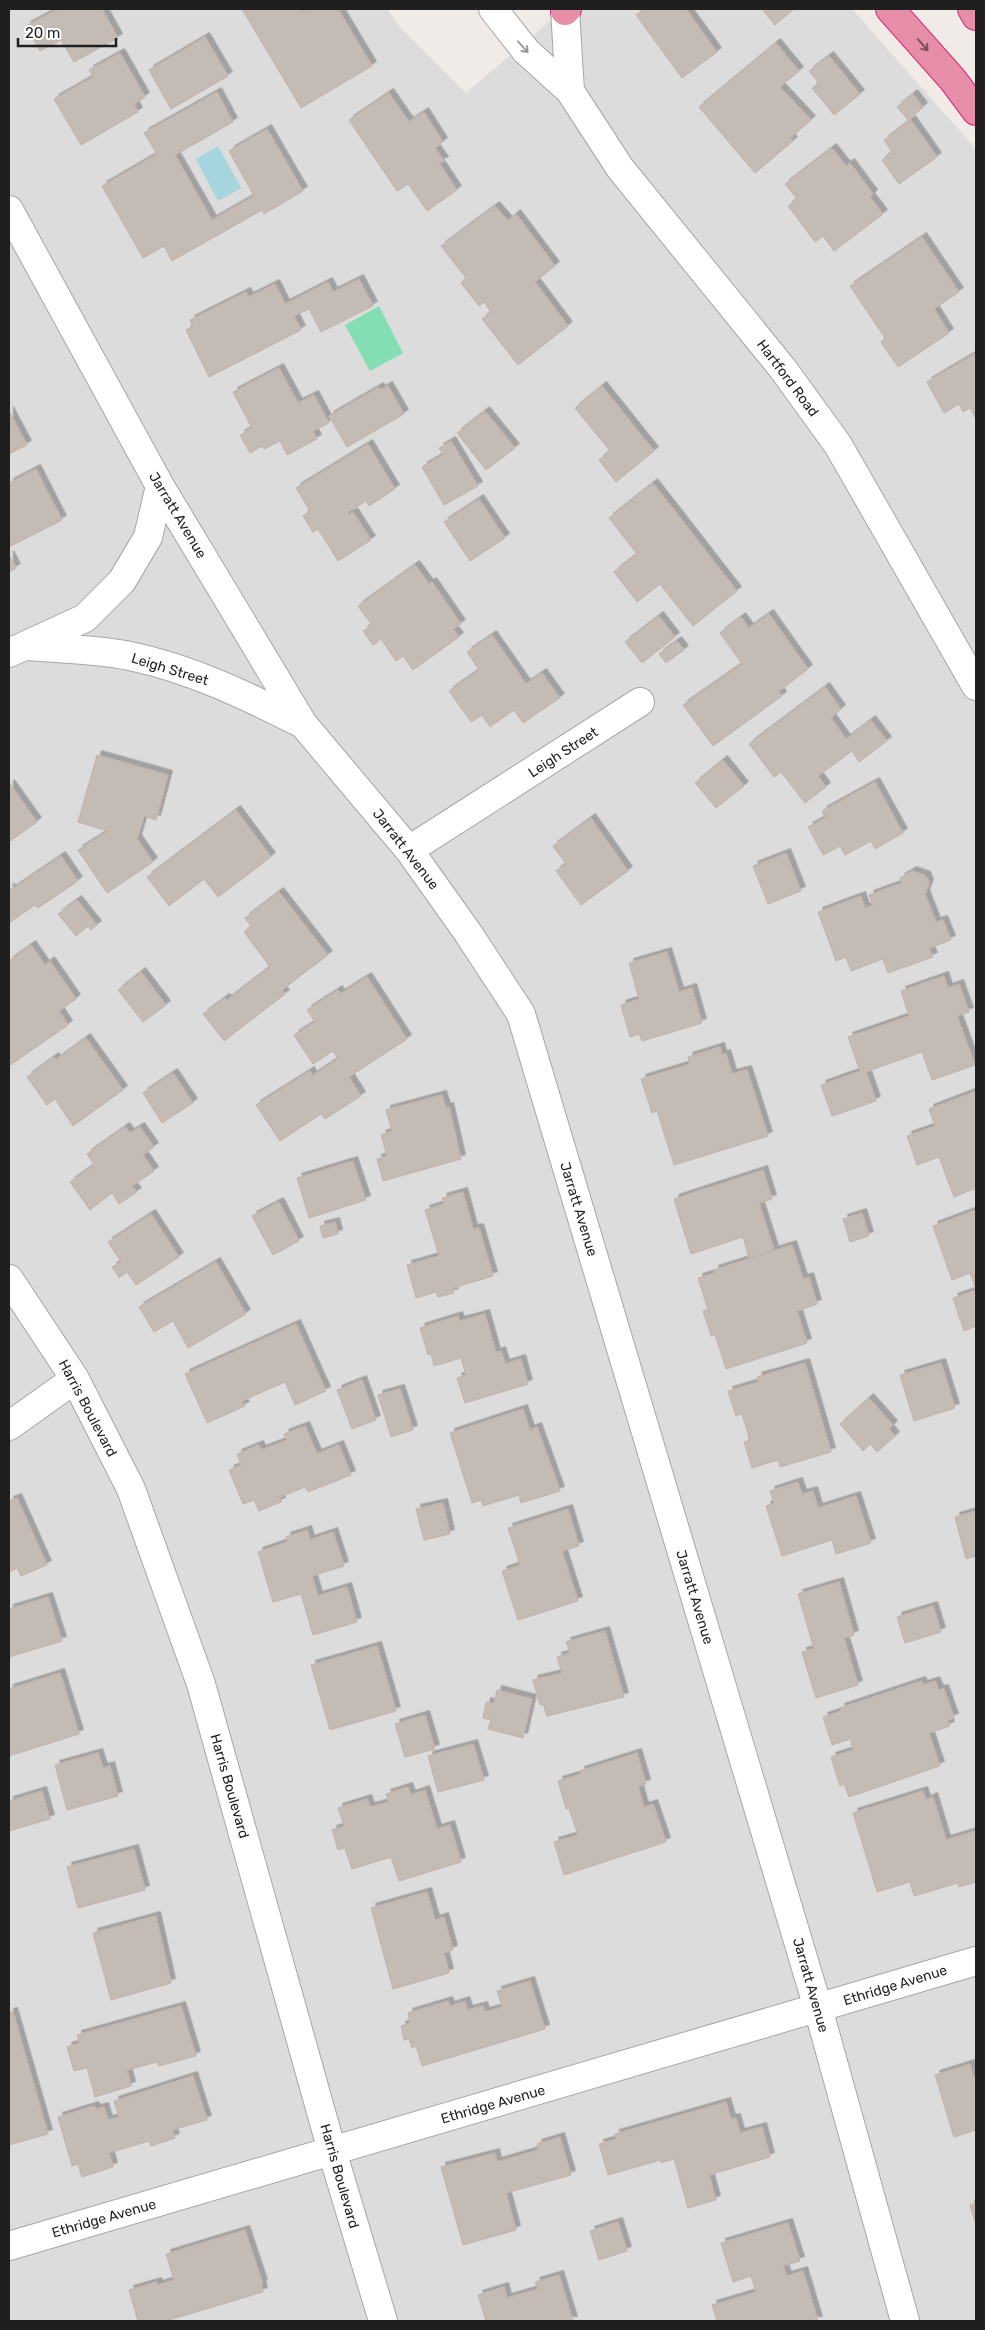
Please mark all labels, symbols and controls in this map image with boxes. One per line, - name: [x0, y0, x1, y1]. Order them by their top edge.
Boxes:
- scale bar: [18, 15, 115, 47]
- text: 20 m: [25, 24, 60, 42]
- one-way arrow: [917, 39, 928, 52]
- one-way arrow: [517, 41, 529, 54]
- street label: Hartford Road: [753, 336, 822, 420]
- street label: Jarratt Avenue: [145, 469, 210, 562]
- street label: Leigh Street: [129, 650, 211, 689]
- street label: Leigh Street: [525, 723, 602, 781]
- street label: Jarratt Avenue: [369, 806, 442, 893]
- street label: Jarratt Avenue: [556, 1160, 601, 1259]
- street label: Harris Boulevard: [55, 1357, 120, 1460]
- street label: Jarratt Avenue: [672, 1548, 717, 1647]
- street label: Harris Boulevard: [206, 1732, 253, 1840]
- street label: Jarratt Avenue: [789, 1936, 832, 2035]
- street label: Ethridge Avenue: [841, 1962, 949, 2009]
- street label: Ethridge Avenue: [439, 2081, 547, 2127]
- street label: Harris Boulevard: [316, 2122, 363, 2230]
- street label: Ethridge Avenue: [50, 2195, 158, 2241]

